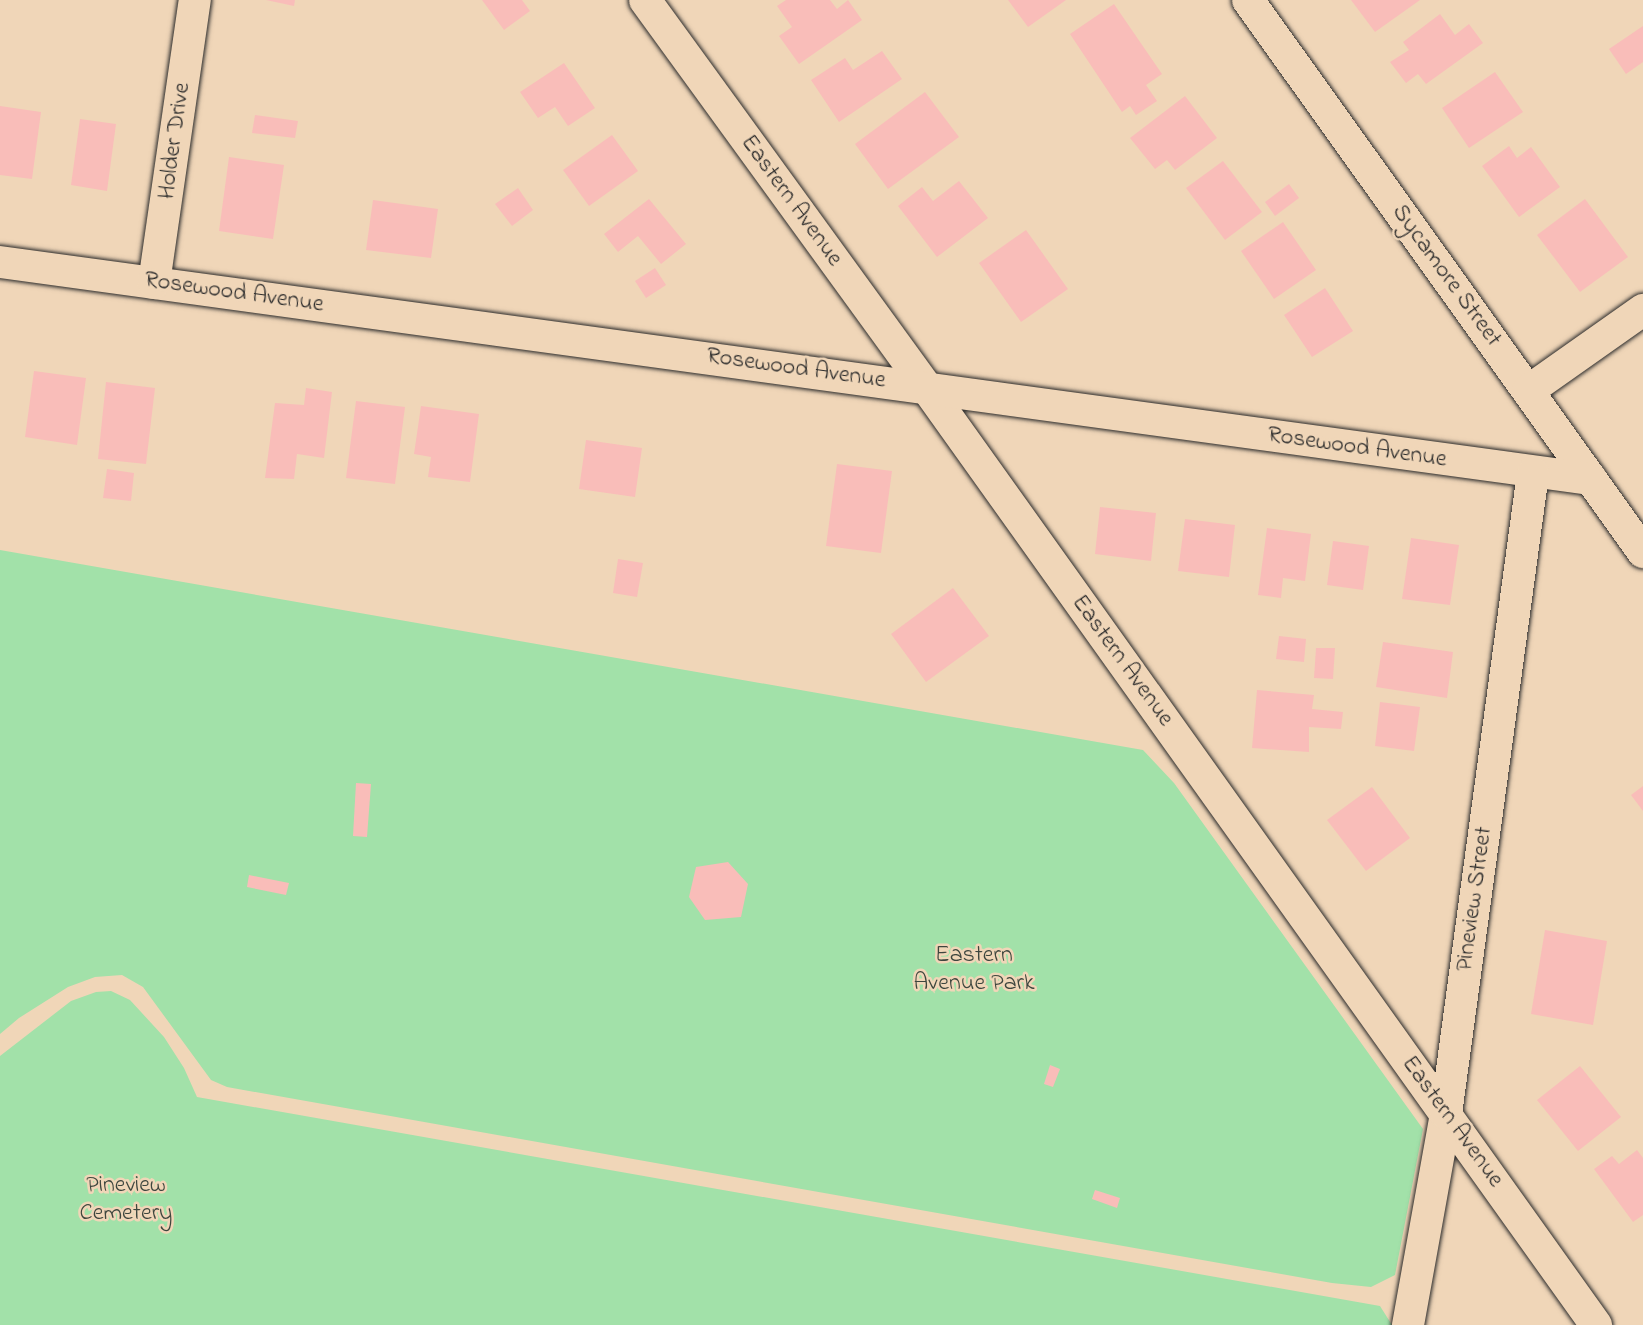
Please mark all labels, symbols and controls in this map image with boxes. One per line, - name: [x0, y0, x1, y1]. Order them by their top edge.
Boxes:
- street label: Holder Drive: [153, 81, 197, 201]
- street label: Eastern Avenue: [734, 130, 848, 272]
- street label: Sycamore Street: [1385, 199, 1507, 353]
- street label: Rosewood Avenue: [143, 266, 325, 320]
- street label: Rosewood Avenue: [705, 342, 887, 396]
- street label: Rosewood Avenue: [1266, 421, 1448, 475]
- street label: Eastern Avenue: [1065, 590, 1179, 732]
- street label: Pineview Street: [1451, 825, 1499, 973]
- park label: Eastern Avenue Park: [913, 942, 1035, 998]
- street label: Eastern Avenue: [1395, 1051, 1509, 1193]
- park label: Pineview Cemetery: [80, 1172, 172, 1228]

